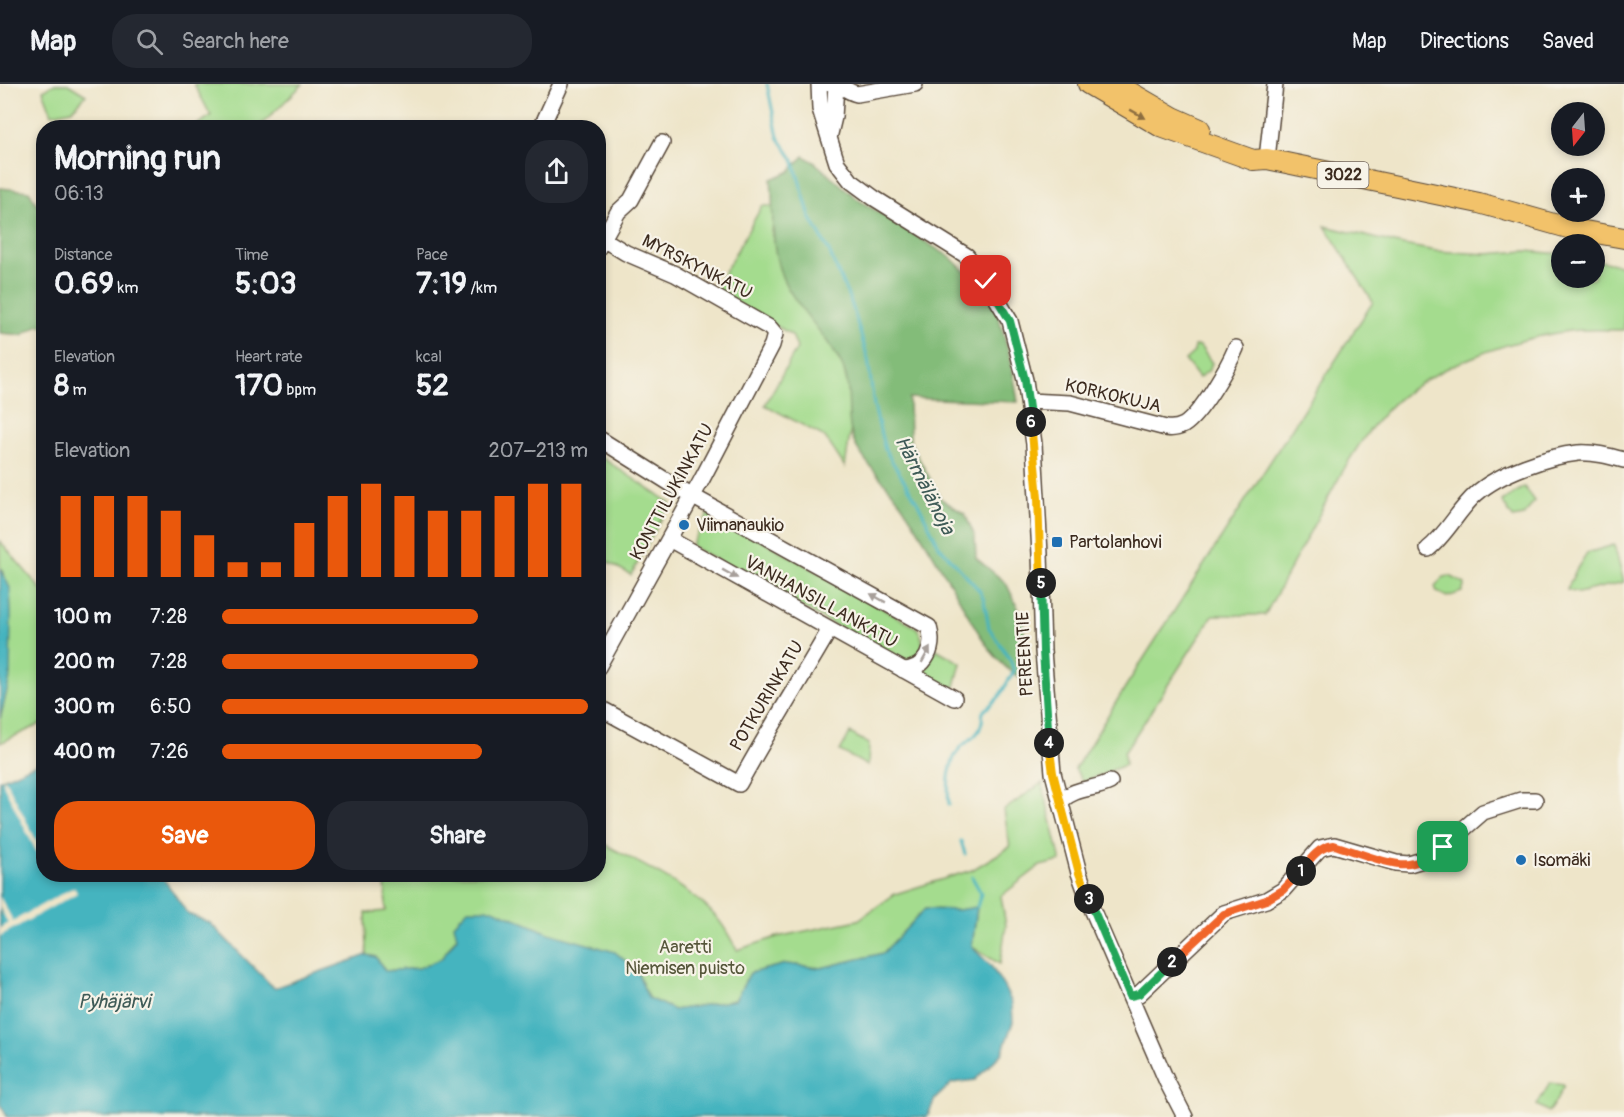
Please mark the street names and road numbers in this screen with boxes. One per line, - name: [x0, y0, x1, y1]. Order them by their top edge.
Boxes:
- road number: 3022: [1318, 162, 1368, 188]
- street label: MYRSKYNKATU: [638, 229, 756, 305]
- street label: KORKOKUJA: [1063, 374, 1164, 418]
- street label: KONTTILUKINKATU: [625, 420, 719, 564]
- street label: VANHANSILLANKATU: [741, 550, 901, 654]
- street label: PEREENTIE: [1011, 611, 1039, 697]
- street label: POTKURINKATU: [725, 637, 809, 755]

